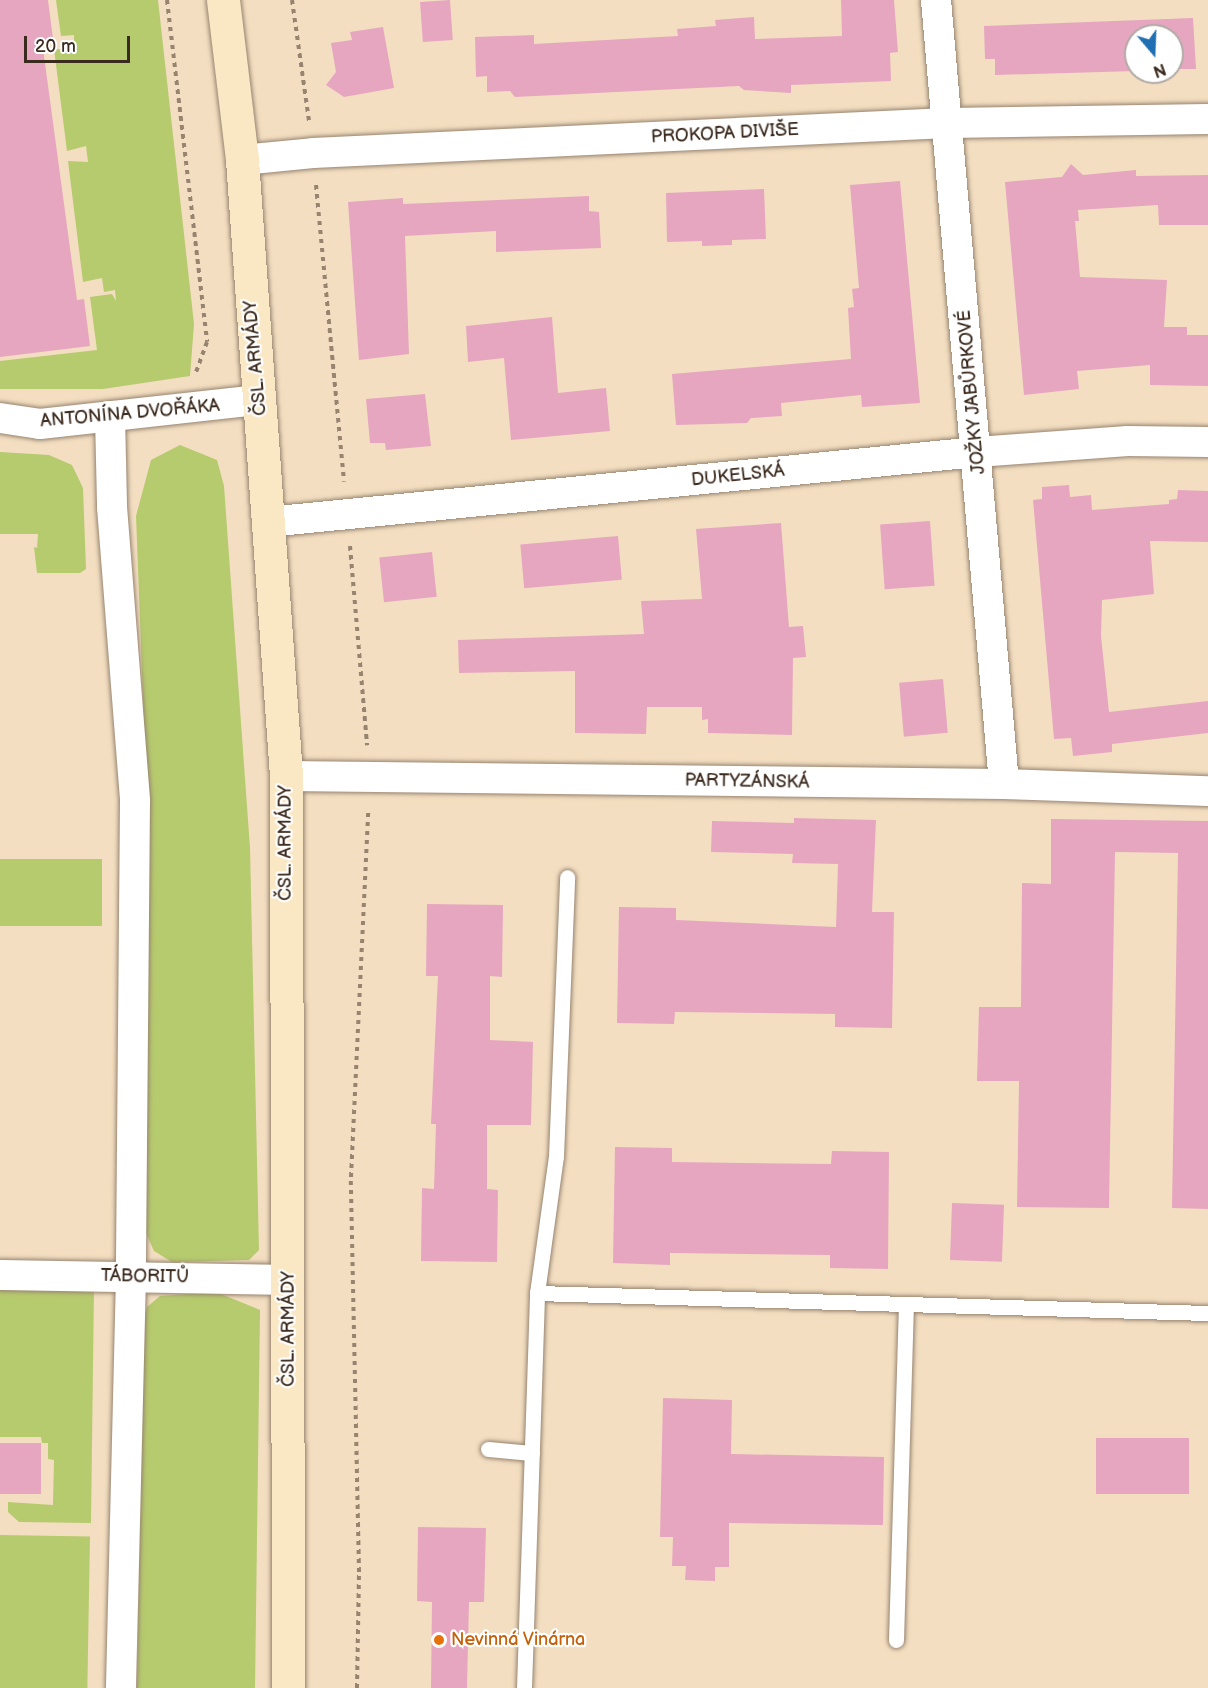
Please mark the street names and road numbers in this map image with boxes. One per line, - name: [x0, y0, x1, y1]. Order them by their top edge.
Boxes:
- street label: PROKOPA DIVIŠE: [650, 119, 800, 149]
- street label: ČSL. ARMÁDY: [240, 299, 272, 417]
- street label: JOŽKY JABŮRKOVÉ: [954, 308, 990, 476]
- street label: ANTONÍNA DVOŘÁKA: [39, 395, 221, 433]
- street label: DUKELSKÁ: [690, 460, 786, 492]
- street label: PARTYZÁNSKÁ: [685, 770, 809, 794]
- street label: ČSL. ARMÁDY: [275, 785, 297, 901]
- street label: TÁBORITŮ: [101, 1265, 189, 1289]
- street label: ČSL. ARMÁDY: [278, 1271, 300, 1387]

